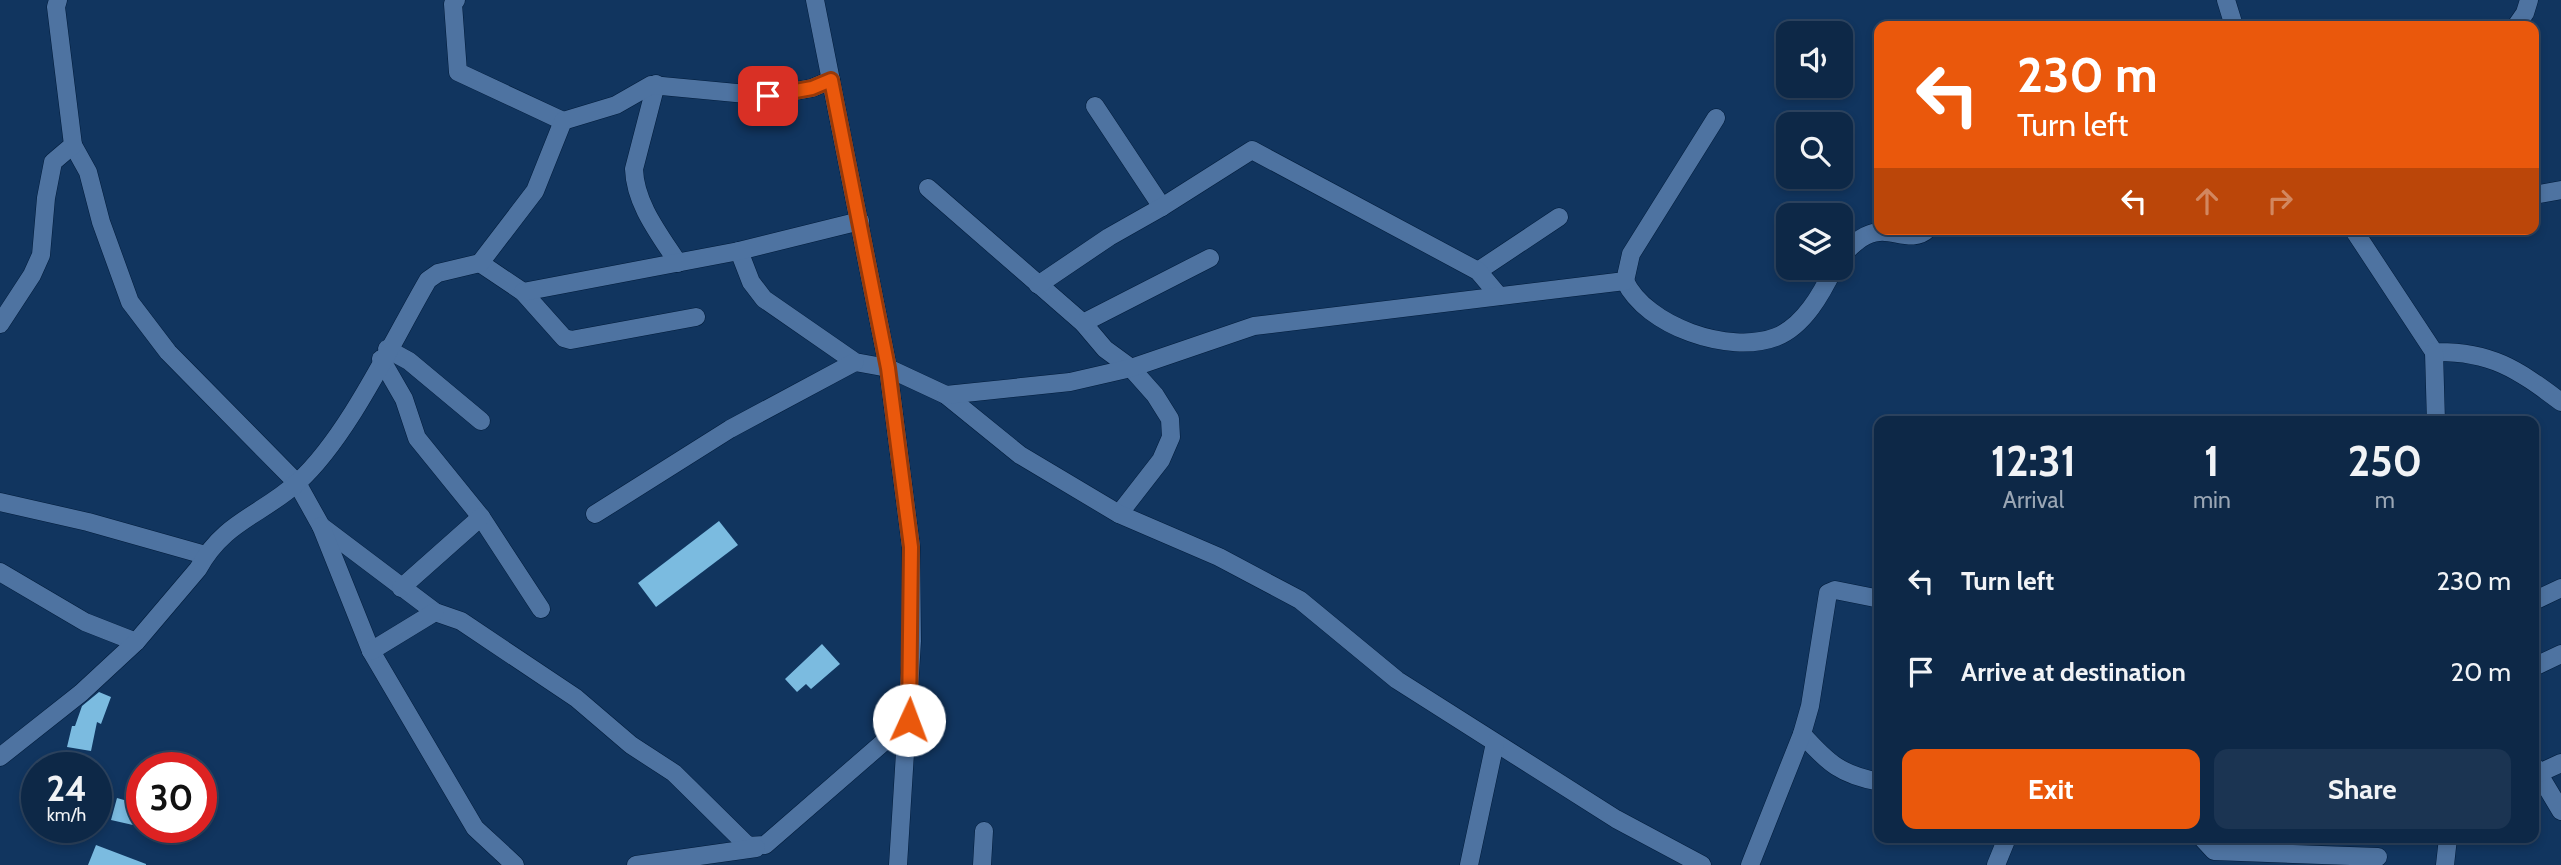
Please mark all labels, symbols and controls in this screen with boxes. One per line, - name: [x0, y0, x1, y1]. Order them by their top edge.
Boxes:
- map controls: [1776, 21, 1853, 280]
- button: sound: [1776, 21, 1853, 98]
- text: 230 m: [2017, 45, 2158, 104]
- icon: left: [1902, 49, 1993, 140]
- pin: [738, 66, 798, 126]
- icon: arrive: [749, 77, 787, 115]
- text: Turn left: [2017, 105, 2128, 144]
- button: search: [1776, 112, 1853, 189]
- icon: left: [2115, 182, 2153, 220]
- icon: ahead: [2188, 182, 2226, 220]
- icon: right: [2261, 182, 2299, 220]
- button: layers: [1776, 203, 1853, 280]
- text: 12:31: [1991, 435, 2076, 487]
- text: 1: [2204, 435, 2220, 487]
- text: 250: [2348, 435, 2422, 487]
- text: Arrival: [2003, 486, 2064, 514]
- text: min: [2193, 486, 2231, 514]
- text: m: [2375, 486, 2395, 514]
- icon: left: [1902, 562, 1940, 600]
- text: Turn left: [1961, 565, 2054, 597]
- text: 230 m: [2437, 565, 2511, 597]
- icon: arrive: [1902, 653, 1940, 691]
- text: Arrive at destination: [1961, 656, 2186, 688]
- text: 20 m: [2451, 656, 2511, 688]
- position arrow: [872, 683, 946, 757]
- button: Exit: [1902, 749, 2200, 829]
- button: Share: [2214, 749, 2511, 829]
- speed limit sign: 30: [126, 752, 217, 843]
- text: 24: [46, 767, 87, 810]
- text: km/h: [47, 804, 86, 826]

